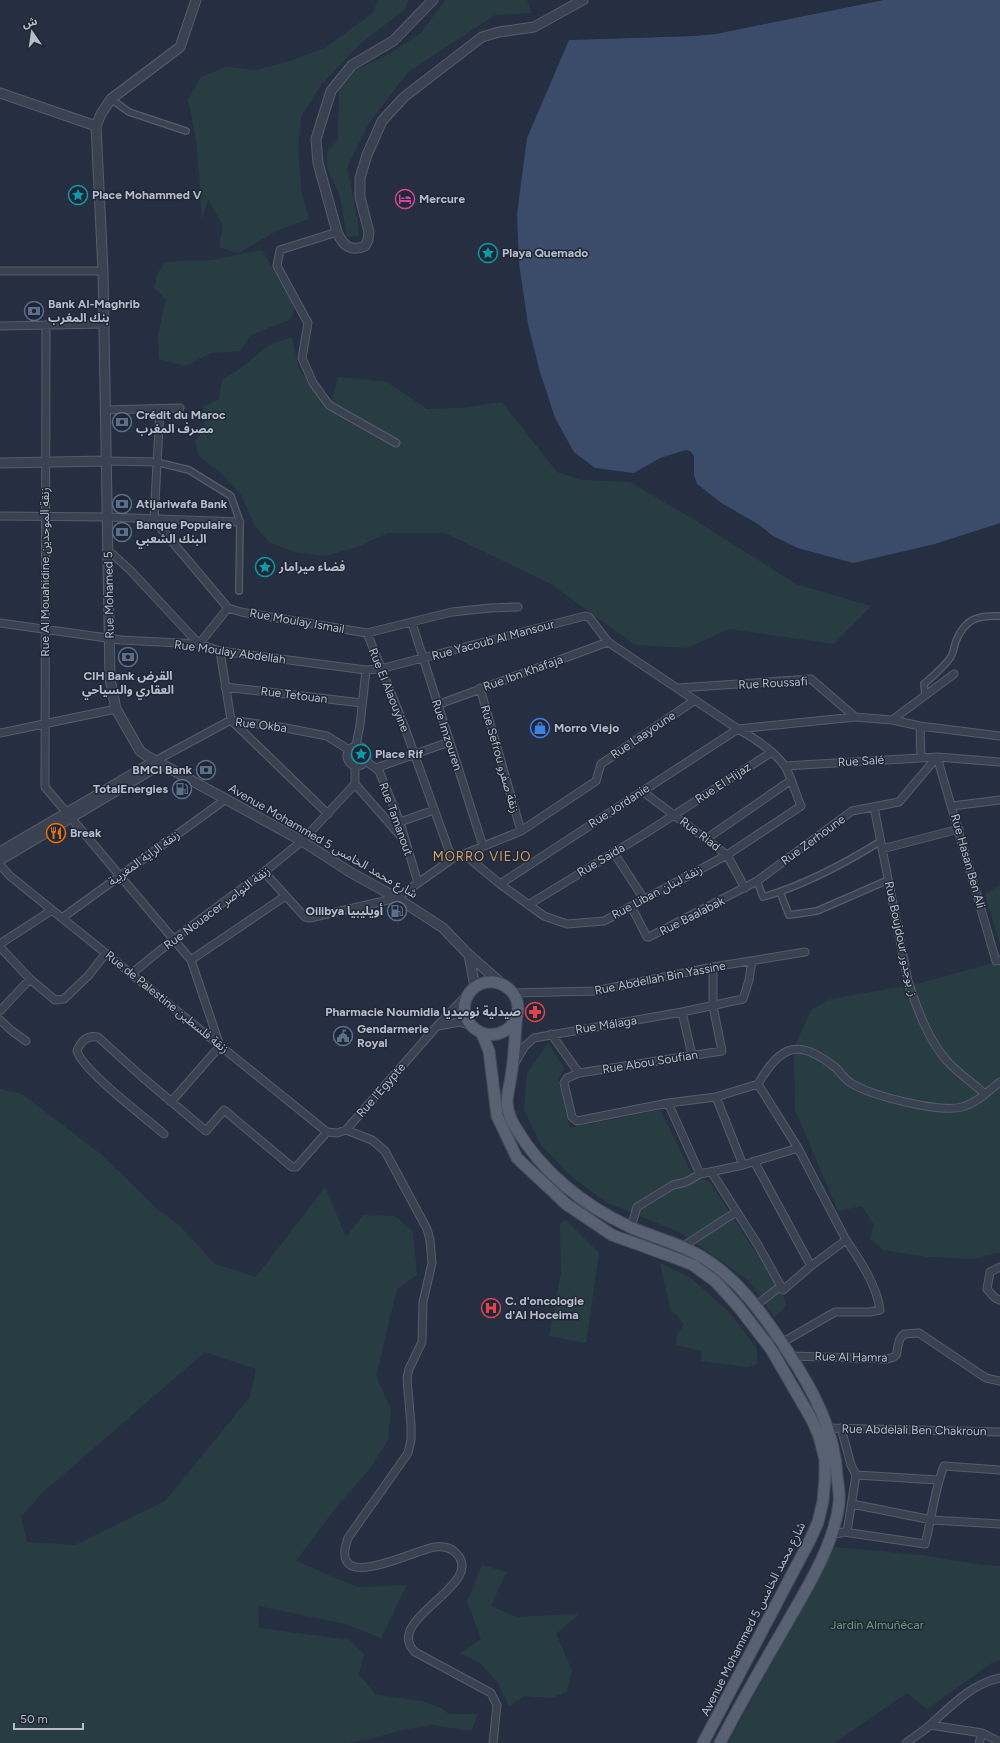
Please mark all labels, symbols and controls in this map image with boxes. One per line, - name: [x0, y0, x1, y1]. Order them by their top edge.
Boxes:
- north arrow: [12, 12, 52, 52]
- text: ش: [21, 15, 39, 31]
- place icon: Place Mohammed V: [67, 184, 89, 206]
- place label: Place Mohammed V: [92, 188, 202, 202]
- hotel icon: Mercure: [394, 188, 416, 210]
- place label: Mercure: [419, 192, 465, 206]
- place icon: Playa Quemado: [477, 242, 499, 264]
- place label: Playa Quemado: [502, 246, 588, 260]
- place label: Bank Al-Maghrib بنك المغرب: [48, 297, 140, 325]
- bank icon: Bank Al-Maghrib بنك المغرب: [23, 300, 45, 322]
- place label: Crédit du Maroc مصرف المغرب: [136, 408, 226, 436]
- bank icon: Crédit du Maroc مصرف المغرب: [111, 411, 133, 433]
- street label: Rue Al Mouahidine زنقة الموحدين: [38, 487, 52, 657]
- bank icon: Atijariwafa Bank: [111, 493, 133, 515]
- place label: Atijariwafa Bank: [136, 497, 228, 511]
- place label: Banque Populaire البنك الشعبي: [136, 518, 232, 549]
- bank icon: Banque Populaire البنك الشعبي: [111, 521, 133, 543]
- street label: Rue Mohamed 5: [101, 551, 117, 639]
- place icon: فضاء ميرامار: [254, 556, 276, 578]
- place label: فضاء ميرامار: [278, 560, 345, 574]
- street label: Rue Moulay Ismail: [248, 606, 346, 636]
- street label: Rue Yacoub Al Mansour: [430, 617, 556, 663]
- street label: Rue Moulay Abdellah: [173, 637, 287, 667]
- bank icon: CIH Bank القرض العقاري والسياحي: [117, 646, 139, 668]
- street label: Rue El Alaouyine: [366, 646, 412, 734]
- street label: Rue Ibn Khafaja: [481, 652, 565, 694]
- place label: CIH Bank القرض العقاري والسياحي: [82, 669, 174, 700]
- street label: Rue Roussafi: [738, 674, 808, 692]
- street label: Rue Tetouan: [260, 684, 328, 706]
- street label: Rue Imzouren: [429, 698, 465, 773]
- street label: Rue Sefrou زنقة صفرو: [478, 703, 522, 815]
- street label: Rue Laayoune: [608, 708, 678, 762]
- street label: Rue Okba: [234, 715, 288, 735]
- shop icon: Morro Viejo: [529, 717, 551, 739]
- place label: Morro Viejo: [554, 721, 619, 735]
- place icon: Place Rif: [350, 743, 372, 765]
- place label: Place Rif: [375, 747, 424, 761]
- street label: Rue Salé: [837, 753, 885, 769]
- bank icon: BMCI Bank: [195, 759, 217, 781]
- street label: Rue El Hijaz: [693, 760, 754, 806]
- place label: BMCI Bank: [132, 763, 193, 777]
- fuel station icon: TotalEnergies: [171, 778, 193, 800]
- street label: Rue Tamanout: [376, 780, 416, 858]
- street label: Avenue Mohammed 5 شارع محمد الخامس: [225, 781, 420, 903]
- street label: Rue Jordanie: [586, 781, 653, 831]
- place label: TotalEnergies: [93, 782, 168, 796]
- street label: Rue Zerhoune: [778, 812, 848, 868]
- street label: Rue Hasan Ben Ali: [948, 812, 988, 910]
- street label: Rue Riad: [677, 814, 723, 854]
- restaurant icon: Break: [45, 822, 67, 844]
- place label: Break: [70, 826, 102, 840]
- street label: زنقة الراية المغربية: [106, 827, 182, 889]
- street label: Rue Saida: [575, 840, 627, 880]
- district label: MORRO VIEJO: [433, 849, 531, 864]
- street label: Rue Liban زنقة لبنان: [609, 862, 705, 922]
- street label: Rue Nouacer زنقة النواصر: [161, 864, 273, 952]
- street label: Rue Boujdour ز. بوجدور: [882, 880, 920, 998]
- street label: Rue Baalabak: [657, 894, 727, 938]
- fuel station icon: Oilibya أويليبيا: [386, 900, 408, 922]
- place label: Oilibya أويليبيا: [306, 903, 383, 918]
- street label: Rue de Palestine زنقة فلسطين: [103, 948, 231, 1056]
- street label: Rue Abdellah Bin Yassine: [593, 958, 727, 998]
- pharmacy icon: Pharmacie Noumidia صيدلية نوميديا: [524, 1001, 546, 1023]
- place label: Pharmacie Noumidia صيدلية نوميديا: [325, 1005, 521, 1019]
- street label: Rue Málaga: [574, 1013, 638, 1037]
- place label: Gendarmerie Royal: [357, 1022, 429, 1050]
- public building icon: Gendarmerie Royal: [332, 1025, 354, 1047]
- street label: Rue Abou Soufian: [601, 1047, 699, 1076]
- street label: Rue l'Egypte: [354, 1060, 409, 1120]
- place label: C. d'oncologie d'Al Hoceima: [505, 1294, 584, 1322]
- hospital icon: C. d'oncologie d'Al Hoceima: [480, 1297, 502, 1319]
- street label: Rue Al Hamra: [814, 1349, 888, 1365]
- street label: Rue Abdelali Ben Chakroun: [841, 1422, 987, 1438]
- street label: Avenue Mohammed 5 شارع محمد الخامس: [698, 1520, 810, 1719]
- park label: Jardín Almuñécar: [830, 1618, 924, 1632]
- scale bar: [14, 1705, 83, 1731]
- text: 50 m: [20, 1712, 48, 1726]

